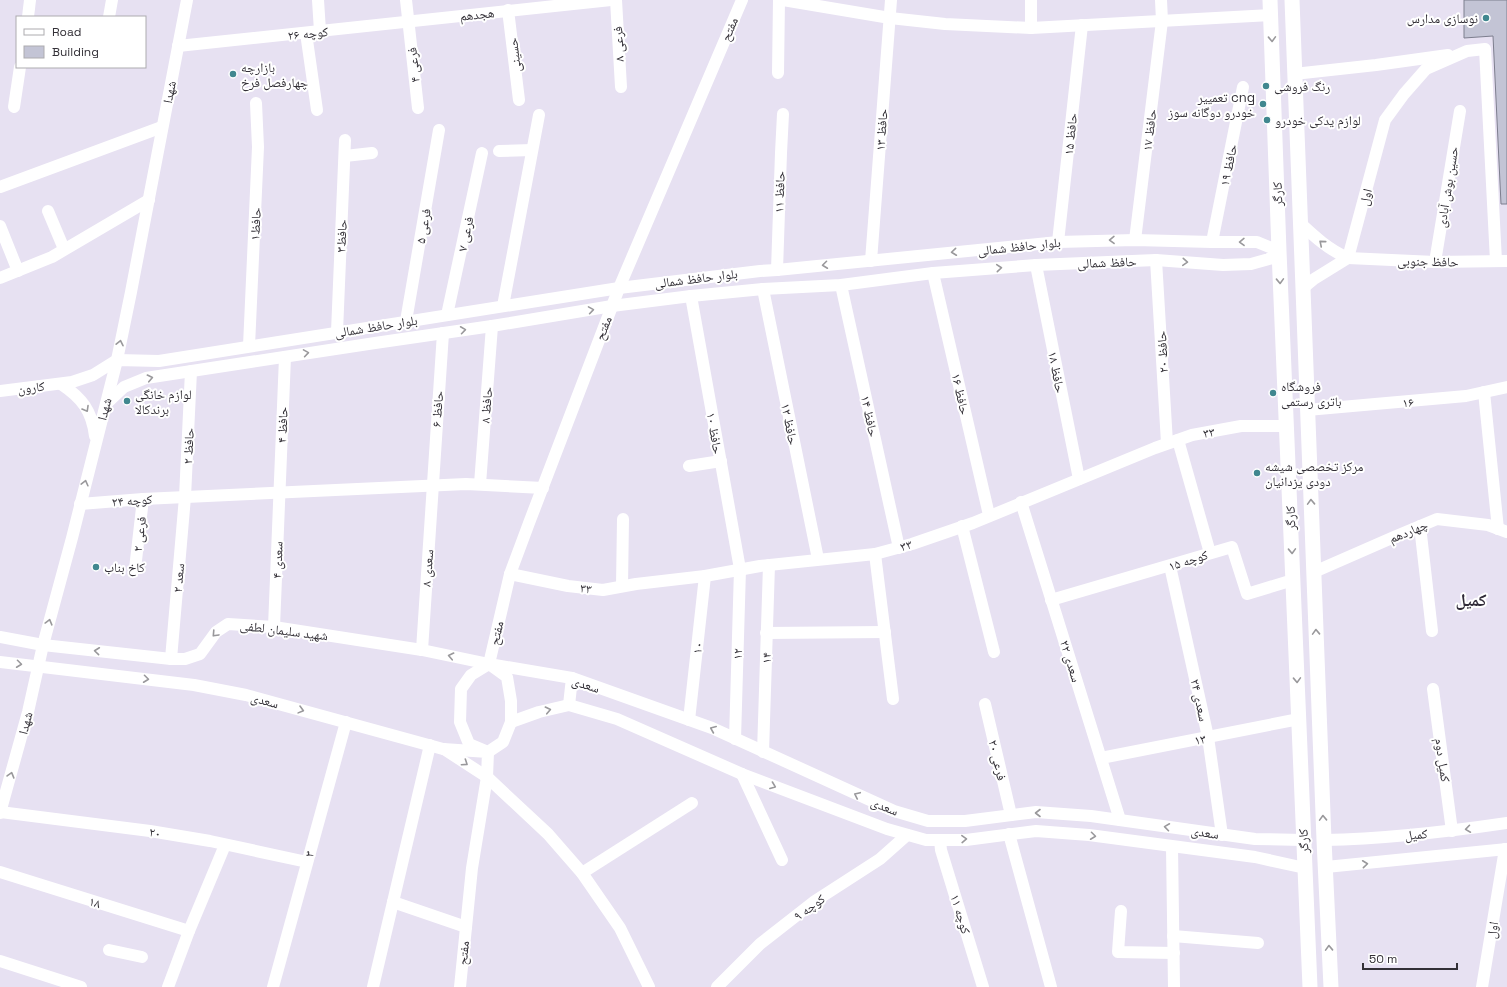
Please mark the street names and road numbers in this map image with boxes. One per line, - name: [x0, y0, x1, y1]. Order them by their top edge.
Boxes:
- street label: هجدهم: [459, 4, 495, 25]
- street label: مفتح: [717, 15, 743, 44]
- street label: کوچه ۲۶: [287, 23, 330, 44]
- street label: فرعی ۸: [609, 26, 628, 62]
- street label: حسینی: [504, 37, 525, 73]
- street label: فرعی ۴: [403, 46, 424, 83]
- street label: شهدا: [159, 79, 180, 105]
- street label: حافظ ۱۳: [872, 108, 891, 152]
- street label: حافظ ۱۷: [1138, 108, 1160, 152]
- street label: حافظ ۱۵: [1060, 112, 1081, 156]
- street label: حافظ ۱۹: [1216, 143, 1241, 187]
- street label: حسین بوش آبادی: [1433, 145, 1462, 229]
- street label: حافظ ۱۱: [770, 171, 789, 213]
- street label: کارگر: [1269, 181, 1286, 207]
- street label: اول: [1355, 187, 1376, 208]
- street label: حافظ۱: [246, 207, 265, 241]
- street label: فرعی ۵: [412, 207, 435, 245]
- street label: فرعی ۷: [453, 215, 477, 253]
- street label: حافظ۳: [332, 219, 351, 253]
- street label: بلوار حافظ شمالی: [977, 234, 1062, 259]
- street label: حافظ جنوبی: [1397, 252, 1459, 271]
- street label: حافظ شمالی: [1077, 253, 1137, 272]
- street label: بلوار حافظ شمالی: [654, 265, 739, 292]
- street label: بلوار حافظ شمالی: [333, 312, 419, 341]
- street label: مفتح: [591, 314, 617, 343]
- street label: حافظ ۲۰: [1153, 330, 1172, 373]
- street label: حافظ ۱۸: [1044, 350, 1069, 394]
- street label: حافظ ۱۶: [947, 372, 974, 417]
- street label: کارون: [17, 378, 46, 397]
- street label: حافظ ۸: [477, 386, 496, 424]
- street label: حافظ ۶: [428, 390, 447, 428]
- street label: ۱۶: [1401, 393, 1415, 412]
- street label: حافظ ۱۴: [857, 394, 882, 438]
- street label: شهدا: [93, 396, 116, 422]
- street label: حافظ ۱۲: [777, 402, 802, 446]
- street label: حافظ ۴: [273, 407, 292, 443]
- street label: حافظ ۱۰: [702, 411, 727, 455]
- street label: ۳۳: [1202, 423, 1216, 442]
- street label: حافظ ۲: [179, 427, 198, 465]
- street label: کوچه ۲۴: [111, 491, 154, 510]
- street label: کارگر: [1282, 505, 1299, 531]
- street label: فرعی ۲: [129, 515, 150, 553]
- street label: چهاردهم: [1386, 516, 1430, 547]
- street label: ۳۳: [898, 536, 914, 555]
- street label: سعدی ۴: [268, 541, 287, 579]
- street label: کوچه ۱۵: [1166, 546, 1211, 575]
- street label: سعدی ۸: [418, 549, 437, 587]
- street label: سعد ۲: [169, 563, 188, 593]
- street label: ۳۳: [579, 579, 593, 598]
- street label: شهید سلیمان لطفی: [239, 617, 329, 644]
- street label: مفتح: [485, 619, 508, 647]
- street label: سعدی ۲۲: [1056, 638, 1085, 684]
- street label: ۱۰: [688, 641, 707, 655]
- street label: ۱۲: [729, 648, 746, 660]
- street label: ۱۴: [758, 652, 775, 664]
- street label: سعدی: [570, 672, 602, 697]
- street label: سعدی ۲۴: [1187, 677, 1212, 723]
- street label: سعدی: [249, 689, 281, 712]
- street label: شهدا: [14, 710, 37, 736]
- street label: ۱۳: [1193, 730, 1208, 749]
- street label: کمیل دوم: [1431, 737, 1454, 784]
- street label: فرعی ۲۰: [985, 738, 1010, 782]
- street label: سعدی: [869, 793, 901, 820]
- street label: سعدی: [1190, 822, 1220, 843]
- street label: ۲۰: [148, 823, 162, 842]
- street label: کمیل: [1404, 825, 1429, 844]
- street label: کارگر: [1294, 828, 1313, 855]
- street label: ۳: [301, 849, 318, 859]
- street label: کوچه ۹: [790, 890, 829, 925]
- street label: کوچه ۱۱: [946, 892, 975, 937]
- street label: ۱۸: [87, 893, 103, 912]
- street label: اول: [1483, 920, 1502, 940]
- street label: مفتح: [454, 940, 474, 966]

